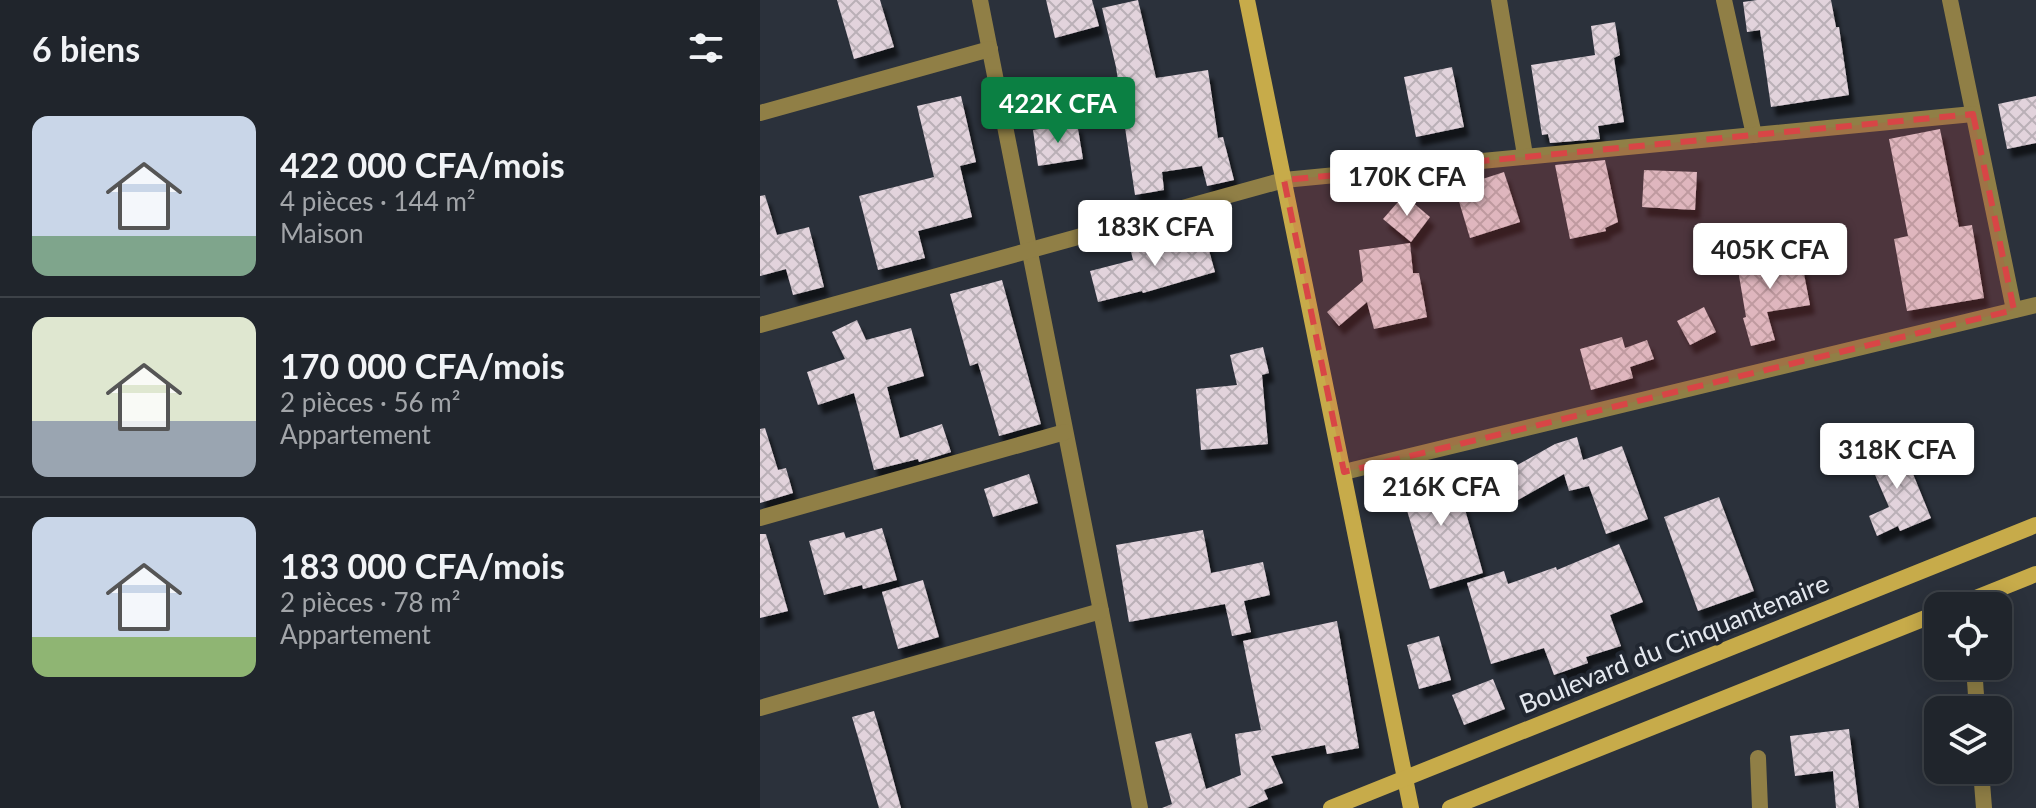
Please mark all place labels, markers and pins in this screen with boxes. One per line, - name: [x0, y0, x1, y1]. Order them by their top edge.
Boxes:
- pin: 422K CFA: [975, 77, 1141, 145]
- pin: 170K CFA: [1324, 150, 1490, 218]
- pin: 183K CFA: [1072, 200, 1238, 268]
- pin: 405K CFA: [1687, 223, 1853, 291]
- pin: 318K CFA: [1814, 423, 1980, 491]
- pin: 216K CFA: [1358, 460, 1524, 528]

